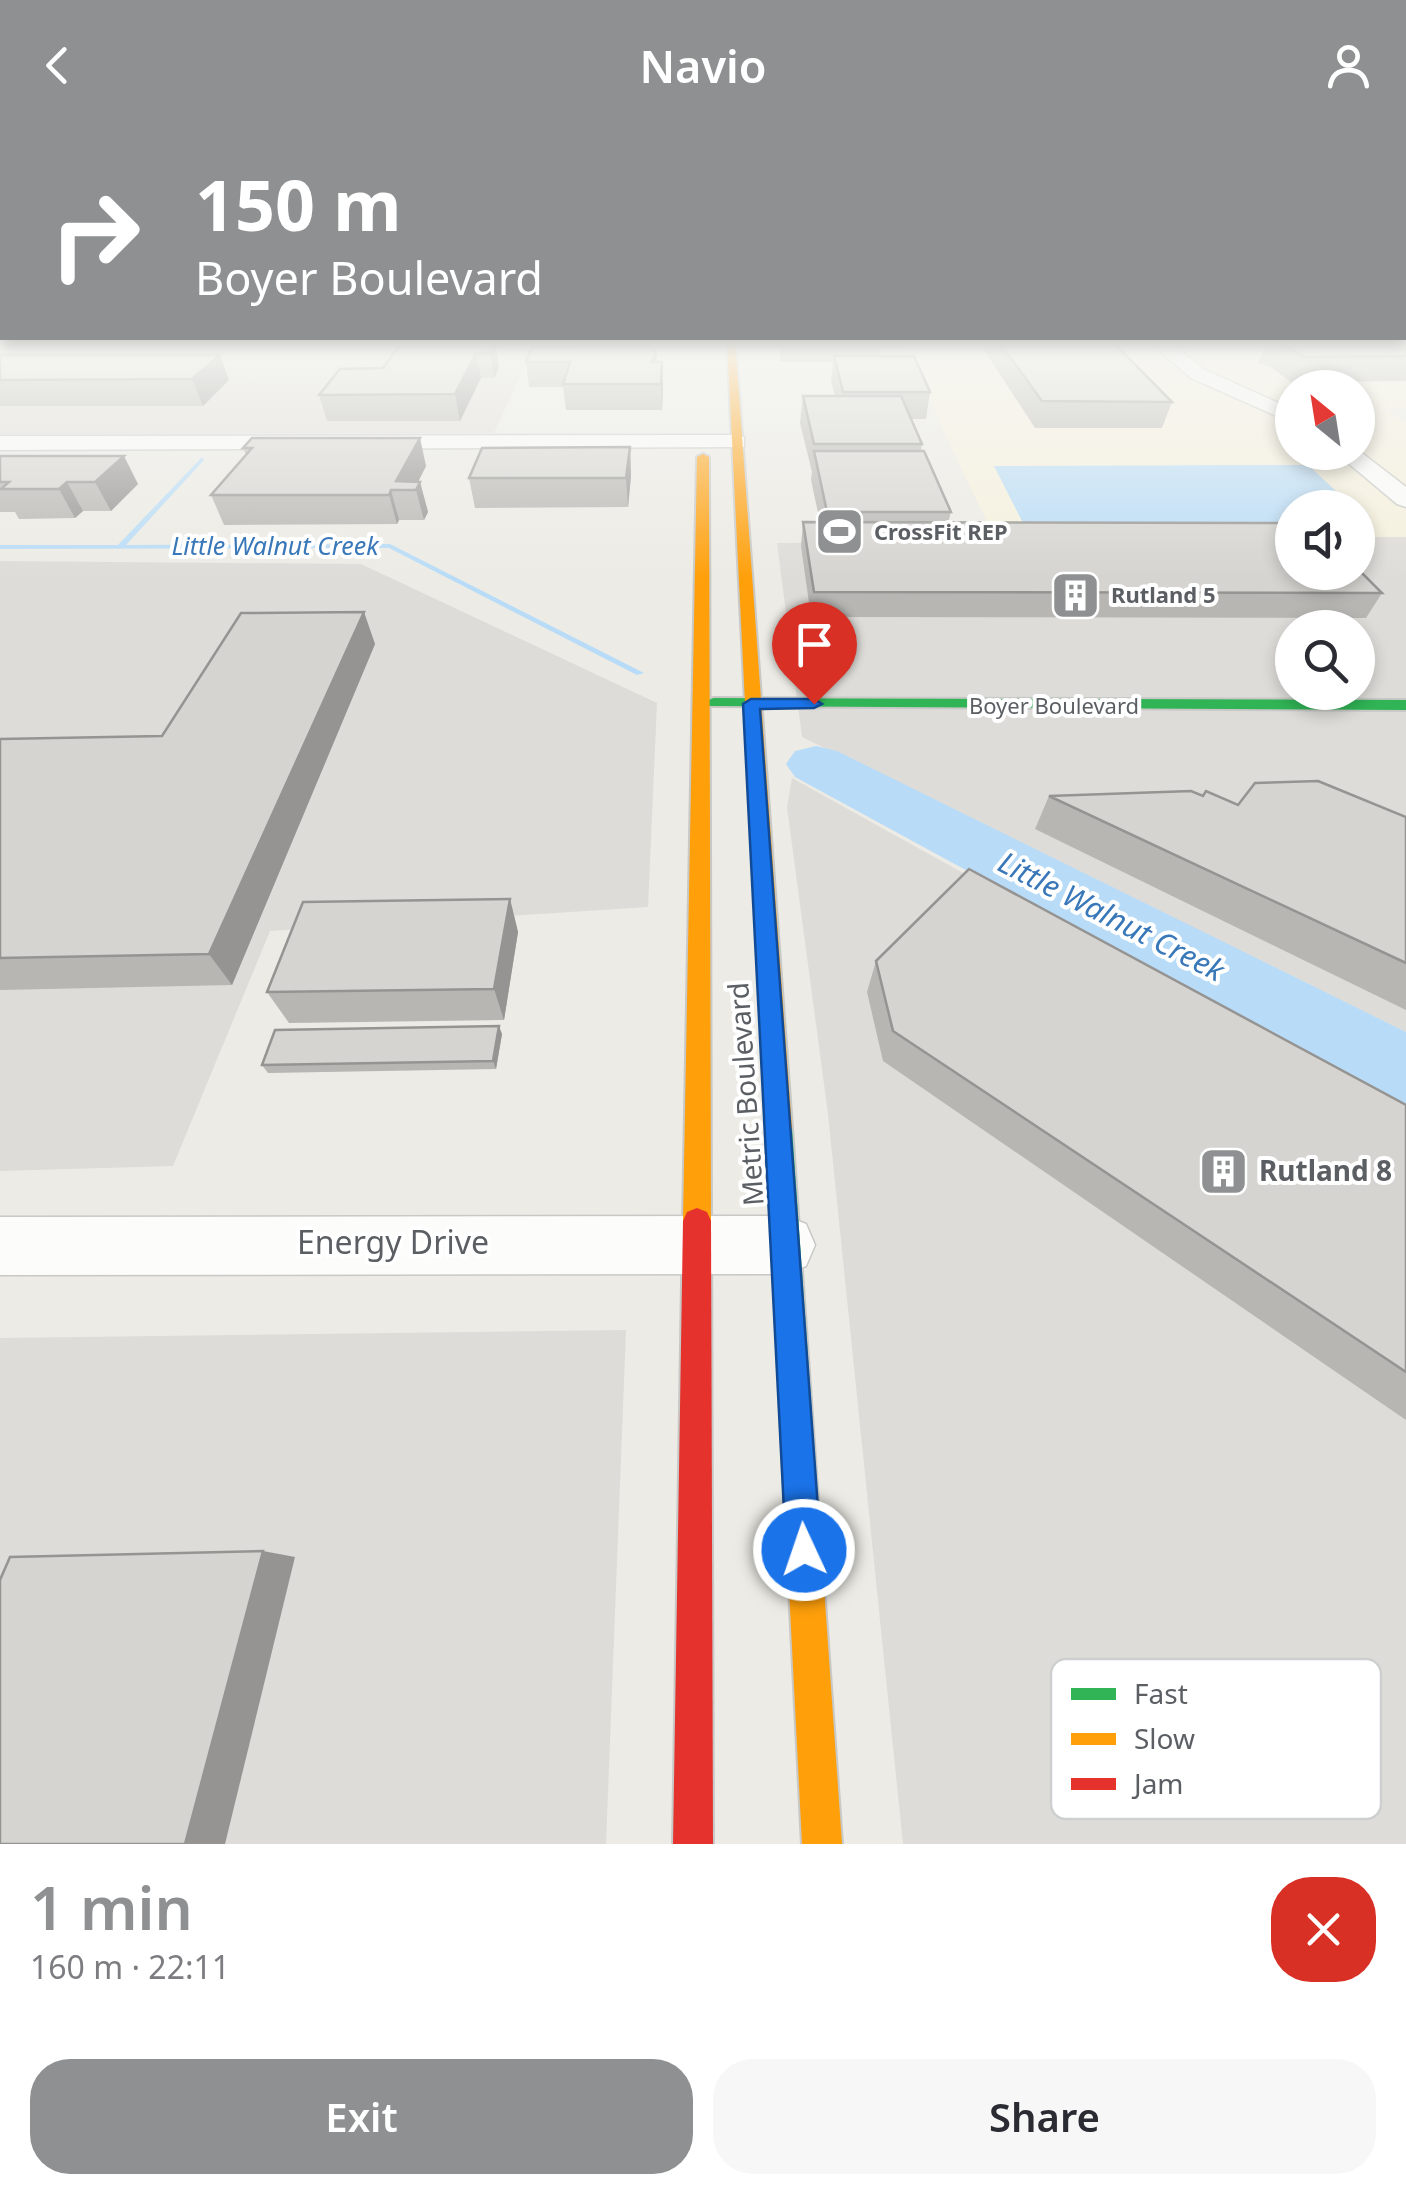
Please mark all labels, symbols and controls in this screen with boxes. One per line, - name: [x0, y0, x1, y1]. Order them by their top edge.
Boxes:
- text: Navio: [639, 35, 767, 96]
- icon: back: [30, 38, 85, 93]
- icon: person: [1321, 38, 1376, 93]
- text: 150 m: [195, 156, 402, 252]
- icon: right: [30, 170, 160, 300]
- text: Boyer Boulevard: [195, 247, 543, 308]
- north arrow: [1275, 370, 1375, 470]
- map controls: [1275, 370, 1375, 710]
- button: sound: [1275, 490, 1375, 590]
- sports icon: CrossFit REP: [813, 506, 865, 558]
- place label: CrossFit REP: [874, 516, 1008, 546]
- water label: Little Walnut Creek: [171, 528, 380, 562]
- building icon: Rutland 5: [1050, 569, 1102, 621]
- place label: Rutland 5: [1111, 579, 1216, 609]
- pin: [772, 602, 857, 705]
- button: search: [1275, 610, 1375, 710]
- icon: arrive: [787, 617, 842, 672]
- street label: Boyer Boulevard: [969, 690, 1139, 720]
- water label: Little Walnut Creek: [992, 841, 1233, 991]
- street label: Metric Boulevard: [718, 981, 772, 1207]
- building icon: Rutland 8: [1198, 1145, 1250, 1197]
- place label: Rutland 8: [1259, 1151, 1392, 1189]
- street label: Energy Drive: [297, 1220, 489, 1263]
- position arrow: [752, 1498, 856, 1602]
- legend: [1051, 1659, 1381, 1819]
- text: Fast: [1134, 1674, 1188, 1712]
- text: Slow: [1134, 1719, 1195, 1757]
- text: Jam: [1131, 1764, 1184, 1802]
- text: 1 min: [30, 1866, 193, 1948]
- button: close: [1271, 1877, 1376, 1982]
- text: 160 m · 22:11: [30, 1945, 230, 1988]
- button: Exit: [30, 2059, 693, 2174]
- button: Share: [713, 2059, 1376, 2174]

